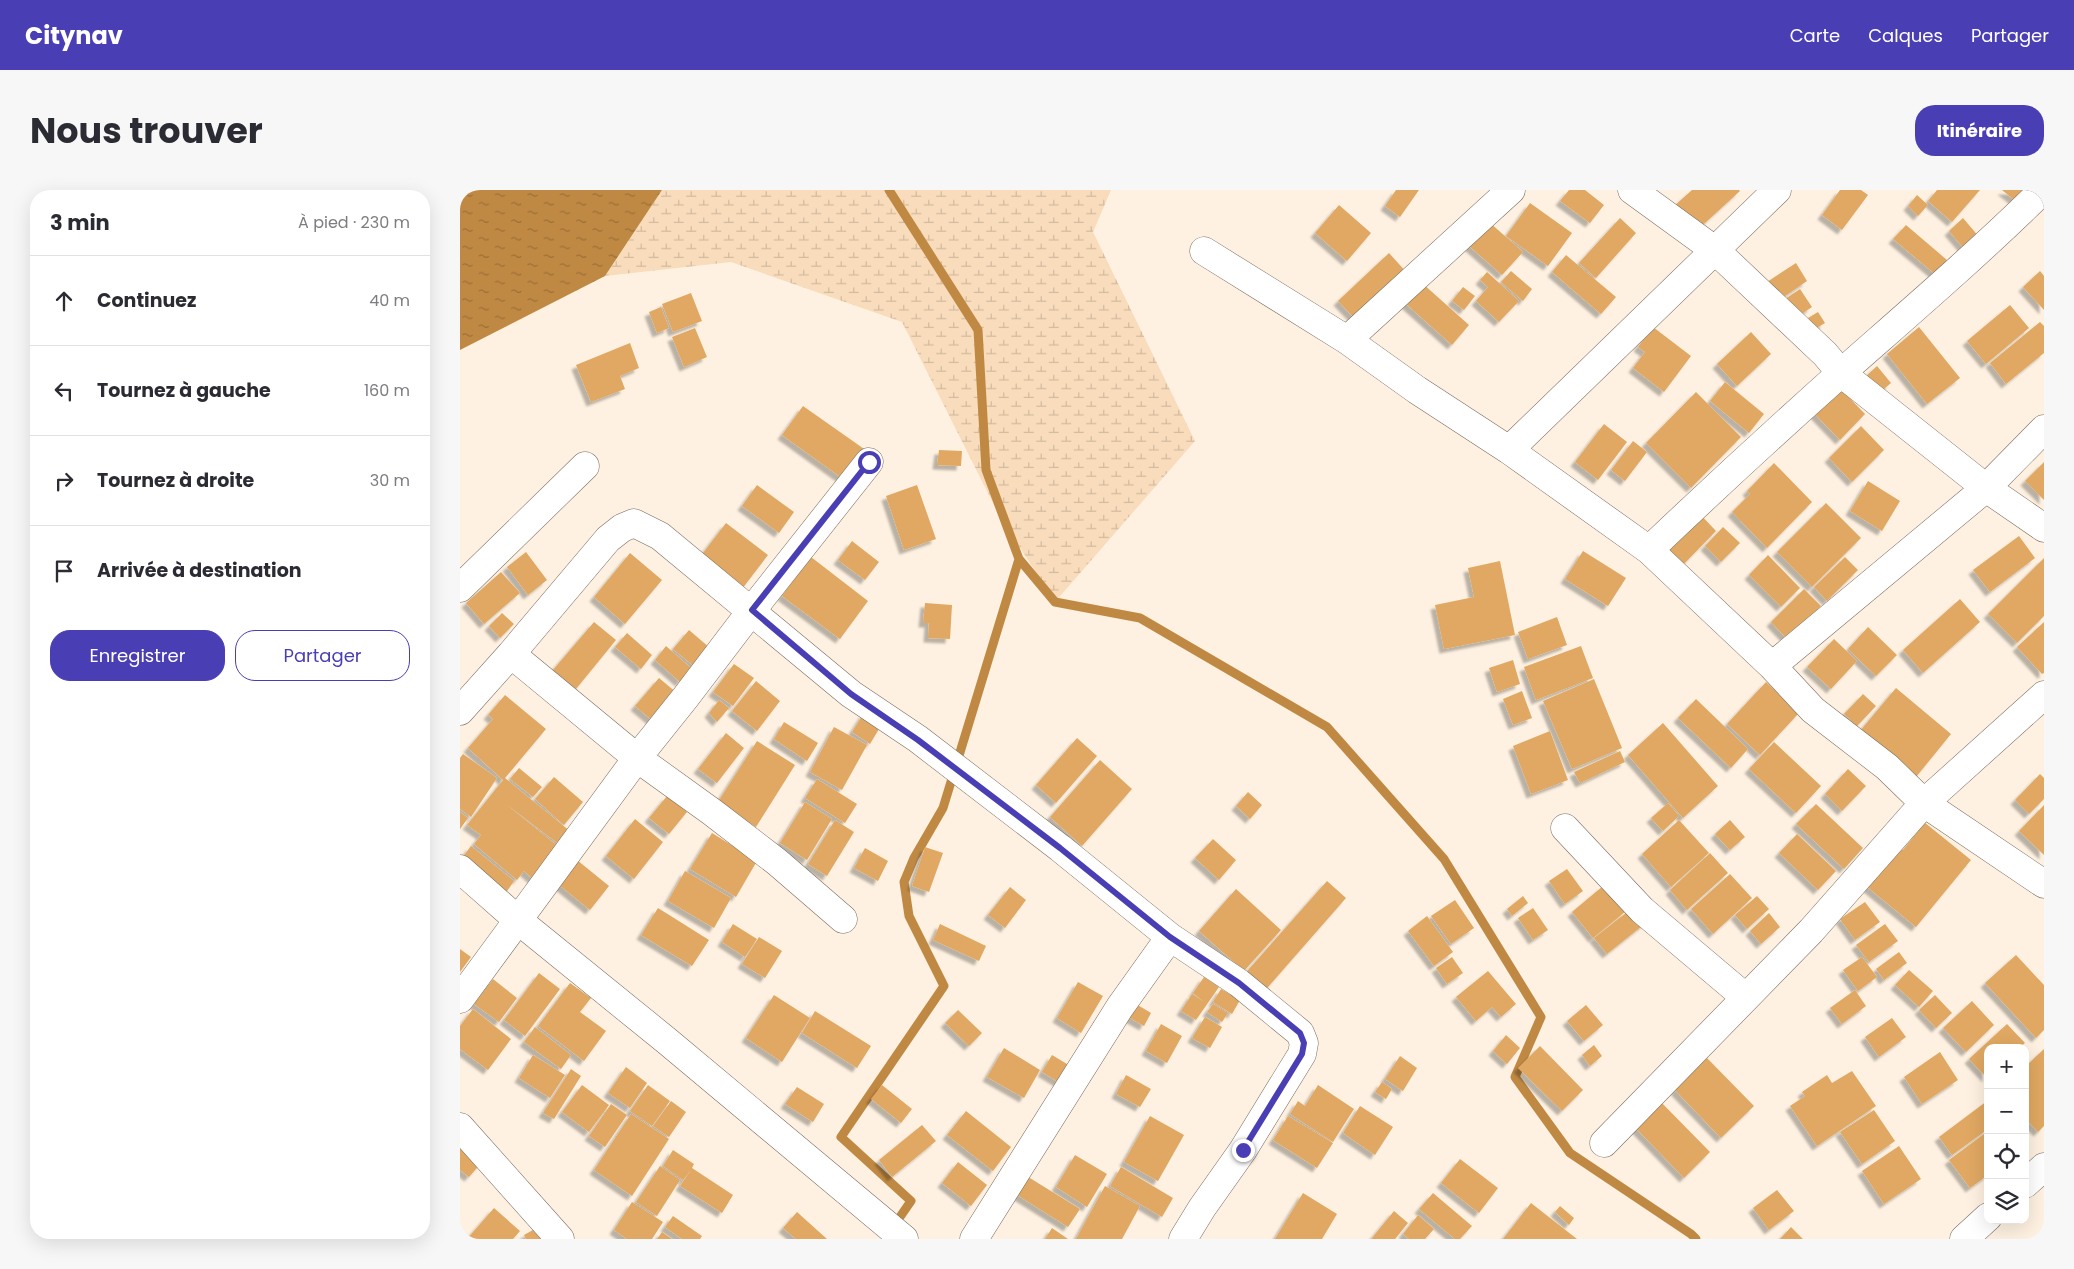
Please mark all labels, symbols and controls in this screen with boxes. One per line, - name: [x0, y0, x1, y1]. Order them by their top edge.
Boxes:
- text: Citynav: [25, 19, 123, 52]
- text: Carte: [1790, 23, 1840, 48]
- text: Calques: [1868, 23, 1943, 48]
- text: Partager: [1971, 23, 2049, 48]
- button: Itinéraire: [1915, 105, 2044, 156]
- text: Nous trouver: [30, 106, 263, 155]
- text: 3 min: [50, 208, 110, 237]
- text: À pied · 230 m: [298, 211, 410, 234]
- icon: ahead: [50, 287, 78, 315]
- text: Continuez: [97, 287, 196, 314]
- text: 40 m: [369, 289, 410, 312]
- icon: left: [50, 377, 78, 405]
- text: Tournez à gauche: [97, 377, 271, 404]
- text: 160 m: [364, 379, 410, 402]
- route start: [858, 451, 881, 474]
- icon: right: [50, 467, 78, 495]
- text: Tournez à droite: [97, 467, 254, 494]
- text: 30 m: [370, 469, 410, 492]
- icon: arrive: [50, 557, 78, 585]
- text: Arrivée à destination: [97, 557, 302, 584]
- button: Enregistrer: [50, 630, 225, 681]
- button: Partager: [235, 630, 410, 681]
- map controls: [1984, 1044, 2029, 1224]
- button: +: [1984, 1044, 2029, 1089]
- button: −: [1984, 1089, 2029, 1134]
- button: locate: [1984, 1134, 2029, 1179]
- route end: [1232, 1139, 1255, 1162]
- button: layers: [1984, 1179, 2029, 1224]

